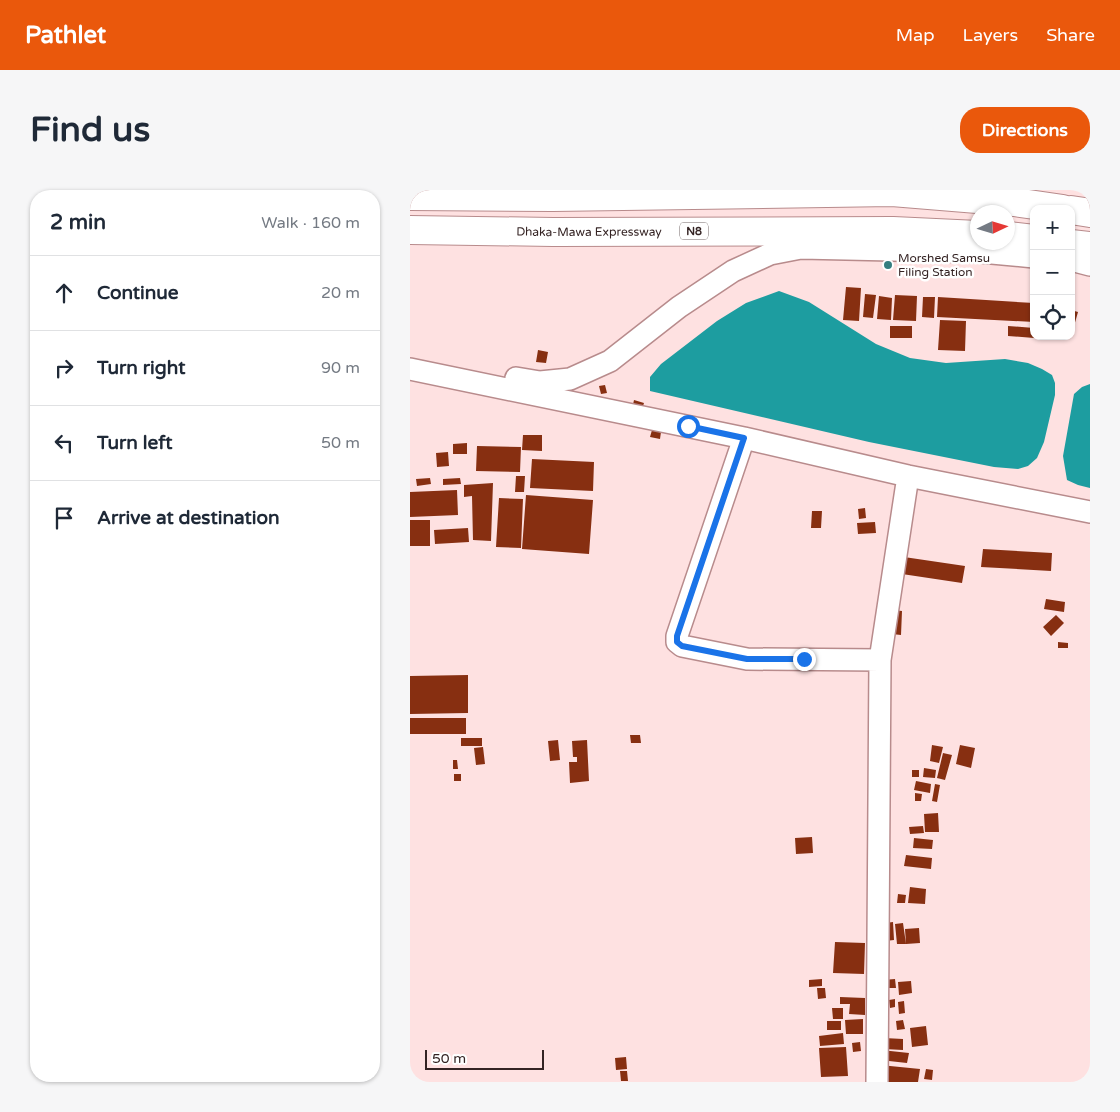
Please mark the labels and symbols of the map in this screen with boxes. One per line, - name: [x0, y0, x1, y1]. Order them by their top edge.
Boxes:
- north arrow: [970, 205, 1015, 250]
- road number: N8: [680, 222, 708, 239]
- street label: Dhaka-Mawa Expressway: [516, 224, 662, 239]
- place label: Morshed Samsu Filing Station: [898, 251, 990, 279]
- marker: Morshed Samsu Filing Station: [882, 259, 894, 271]
- route start: [677, 415, 700, 438]
- route end: [793, 648, 816, 671]
- scale bar: [425, 1047, 544, 1070]

